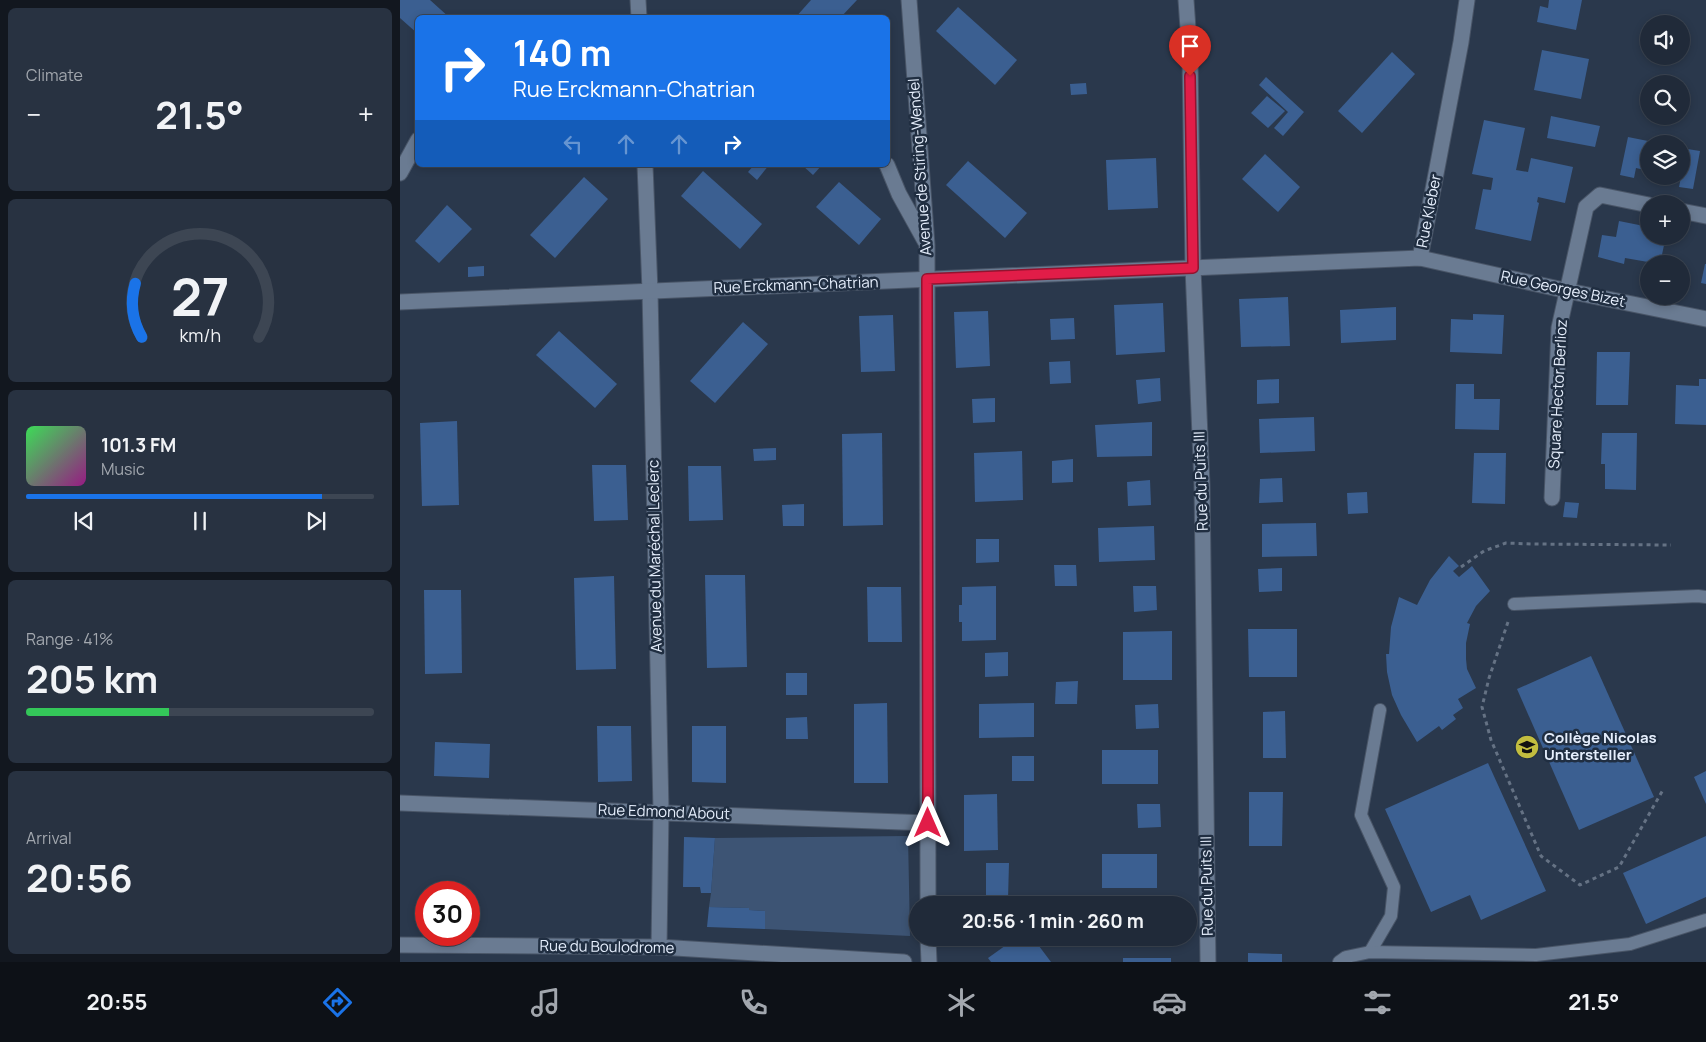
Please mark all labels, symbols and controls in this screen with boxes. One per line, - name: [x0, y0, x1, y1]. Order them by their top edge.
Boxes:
- map controls: [1640, 15, 1690, 305]
- button: sound: [1640, 15, 1690, 65]
- pin: [1169, 25, 1211, 76]
- text: 140 m: [513, 29, 611, 77]
- icon: arrive: [1176, 32, 1204, 60]
- icon: right: [430, 35, 495, 100]
- text: Climate: [26, 64, 83, 86]
- text: Rue Erckmann-Chatrian: [513, 74, 755, 104]
- button: search: [1640, 75, 1690, 125]
- street label: Avenue de Stiring-Wendel: [903, 78, 936, 256]
- text: 21.5°: [155, 88, 244, 140]
- text: −: [26, 95, 41, 133]
- text: +: [358, 95, 374, 133]
- icon: left: [559, 130, 587, 158]
- icon: ahead: [612, 130, 640, 158]
- icon: ahead: [665, 130, 693, 158]
- icon: right: [718, 130, 746, 158]
- button: layers: [1640, 135, 1690, 185]
- street label: Rue Kleber: [1411, 172, 1446, 249]
- button: +: [1640, 195, 1690, 245]
- button: −: [1640, 255, 1690, 305]
- text: 27: [171, 261, 229, 332]
- street label: Rue Georges Bizet: [1499, 265, 1627, 312]
- street label: Rue Erckmann-Chatrian: [713, 271, 879, 298]
- street label: Square Hector Berlioz: [1543, 319, 1572, 469]
- text: km/h: [179, 323, 221, 347]
- street label: Rue du Puits III: [1188, 431, 1213, 531]
- text: 101.3 FM: [101, 432, 176, 458]
- text: Music: [101, 458, 145, 480]
- street label: Avenue du Maréchal Leclerc: [642, 460, 667, 653]
- icon: previous: [70, 507, 98, 535]
- icon: pause: [186, 507, 214, 535]
- icon: next: [302, 507, 330, 535]
- text: Range · 41%: [26, 628, 113, 650]
- text: 205 km: [26, 652, 158, 704]
- place label: Collège Nicolas Untersteller: [1544, 727, 1657, 765]
- school or university icon: Collège Nicolas Untersteller: [1514, 734, 1540, 760]
- position arrow: [901, 796, 953, 848]
- street label: Rue Edmond About: [598, 799, 730, 824]
- text: Arrival: [26, 827, 72, 849]
- street label: Rue du Puits III: [1195, 836, 1218, 936]
- text: 20:56: [26, 851, 133, 903]
- speed limit sign: 30: [415, 881, 480, 946]
- text: 20:56 · 1 min · 260 m: [962, 908, 1144, 934]
- street label: Rue du Boulodrome: [539, 935, 675, 958]
- icon: directions: [320, 985, 355, 1020]
- icon: music: [528, 985, 563, 1020]
- icon: phone: [736, 985, 771, 1020]
- icon: climate: [944, 985, 979, 1020]
- icon: car: [1152, 985, 1187, 1020]
- icon: filters: [1360, 985, 1395, 1020]
- text: 20:55: [86, 987, 147, 1017]
- text: 21.5°: [1568, 987, 1620, 1017]

